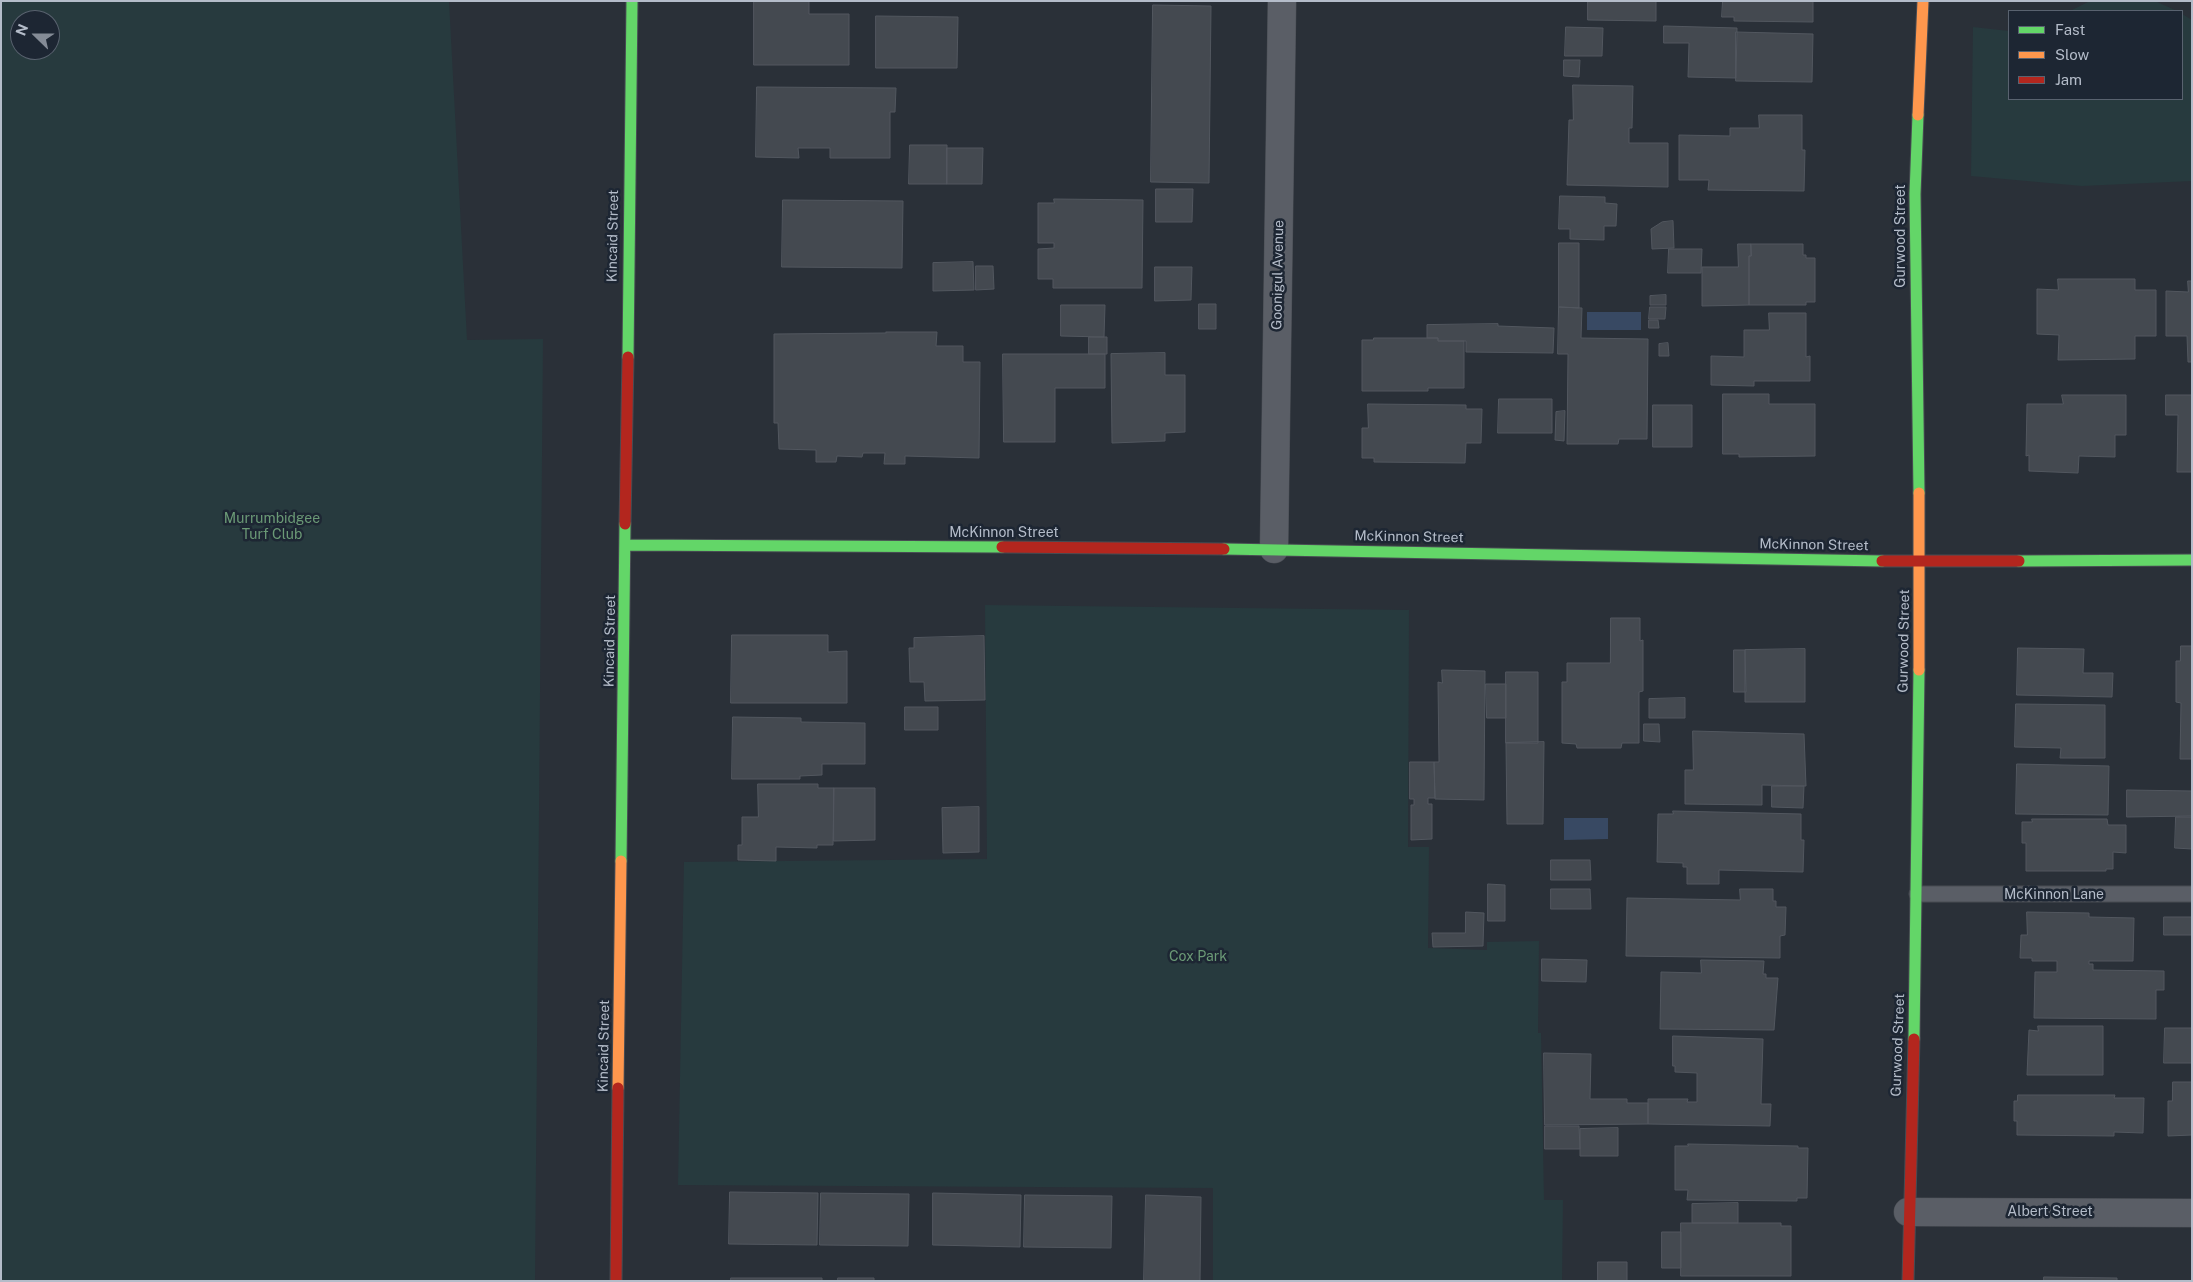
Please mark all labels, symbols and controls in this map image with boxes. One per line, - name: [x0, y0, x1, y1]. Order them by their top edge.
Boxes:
- north arrow: [10, 10, 60, 60]
- legend: [2008, 10, 2183, 100]
- text: Fast: [2055, 21, 2085, 38]
- text: N: [13, 22, 31, 38]
- text: Slow: [2055, 46, 2089, 63]
- text: Jam: [2055, 71, 2082, 88]
- street label: Gurwood Street: [1893, 184, 1909, 288]
- street label: Kincaid Street: [604, 190, 622, 282]
- street label: Goonigul Avenue: [1269, 220, 1287, 330]
- park label: Murrumbidgee Turf Club: [224, 511, 320, 544]
- street label: McKinnon Street: [949, 525, 1059, 541]
- street label: McKinnon Street: [1354, 528, 1464, 546]
- street label: McKinnon Street: [1759, 536, 1869, 554]
- street label: Gurwood Street: [1895, 589, 1913, 693]
- street label: Kincaid Street: [601, 595, 619, 687]
- street label: McKinnon Lane: [2004, 887, 2104, 903]
- park label: Cox Park: [1169, 949, 1227, 965]
- street label: Gurwood Street: [1888, 993, 1908, 1097]
- street label: Kincaid Street: [595, 1000, 613, 1092]
- street label: Albert Street: [2007, 1204, 2093, 1220]

